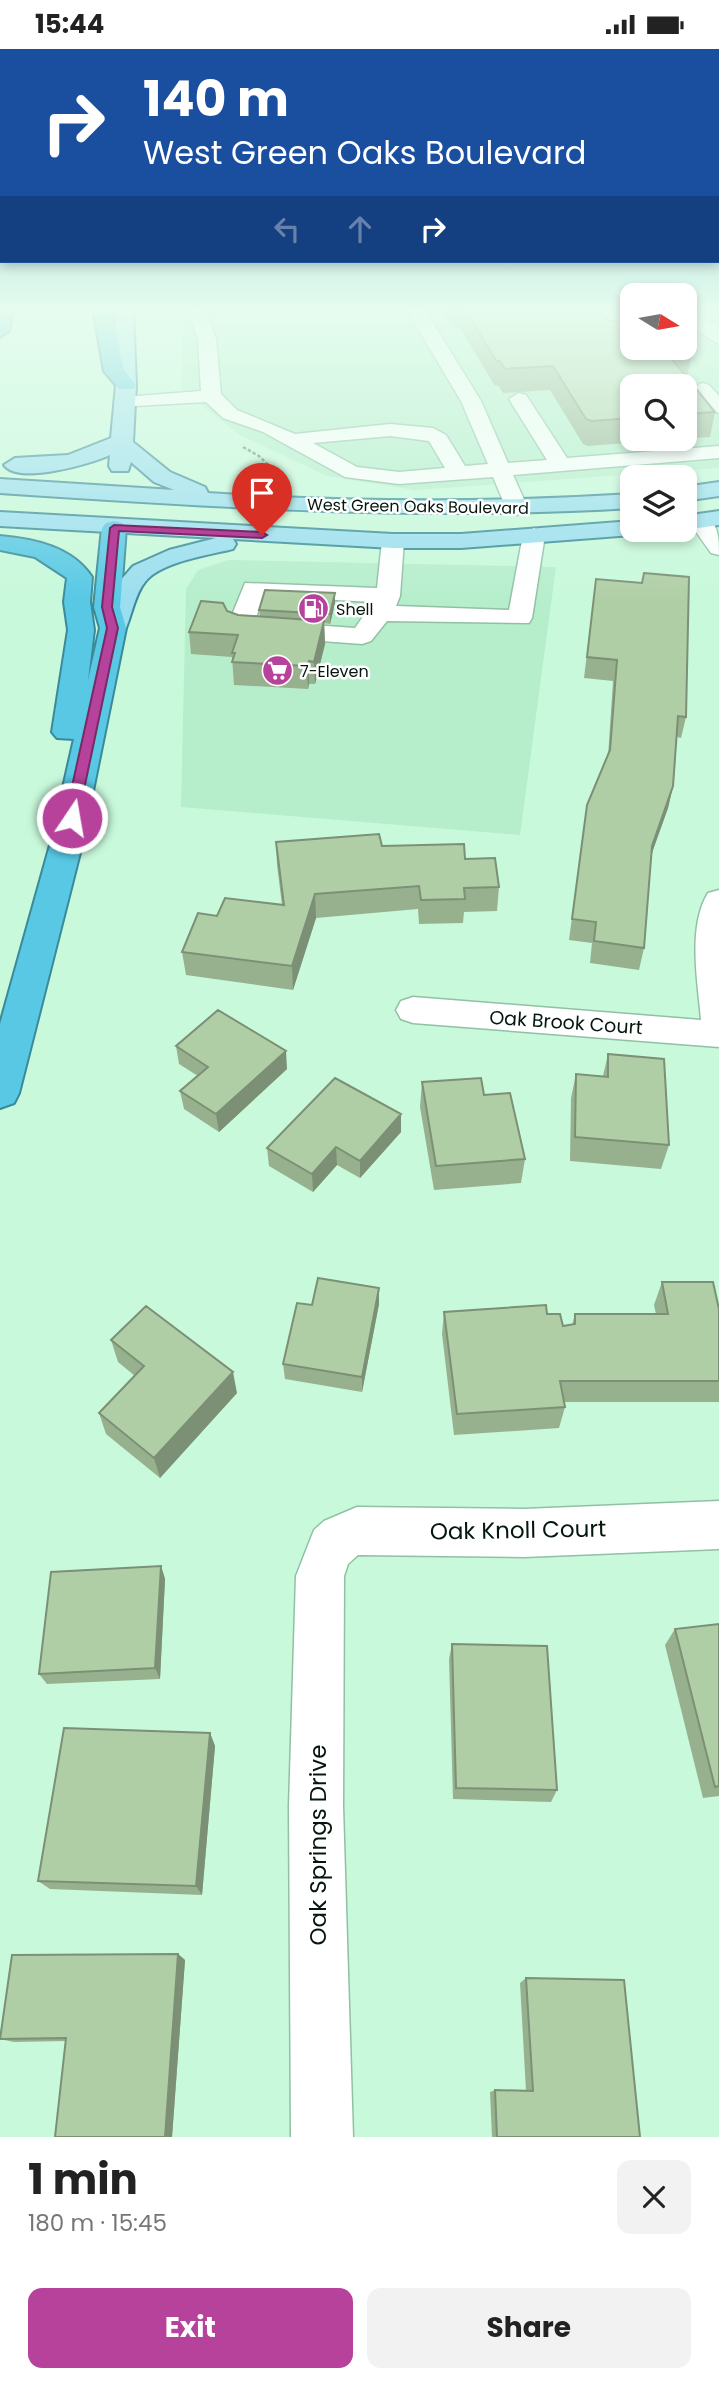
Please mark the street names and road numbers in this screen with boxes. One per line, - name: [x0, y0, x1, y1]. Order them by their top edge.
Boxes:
- street label: West Green Oaks Boulevard: [307, 493, 529, 520]
- street label: Oak Brook Court: [488, 1004, 644, 1041]
- street label: Oak Knoll Court: [430, 1512, 606, 1548]
- street label: Oak Springs Drive: [302, 1745, 334, 1945]

